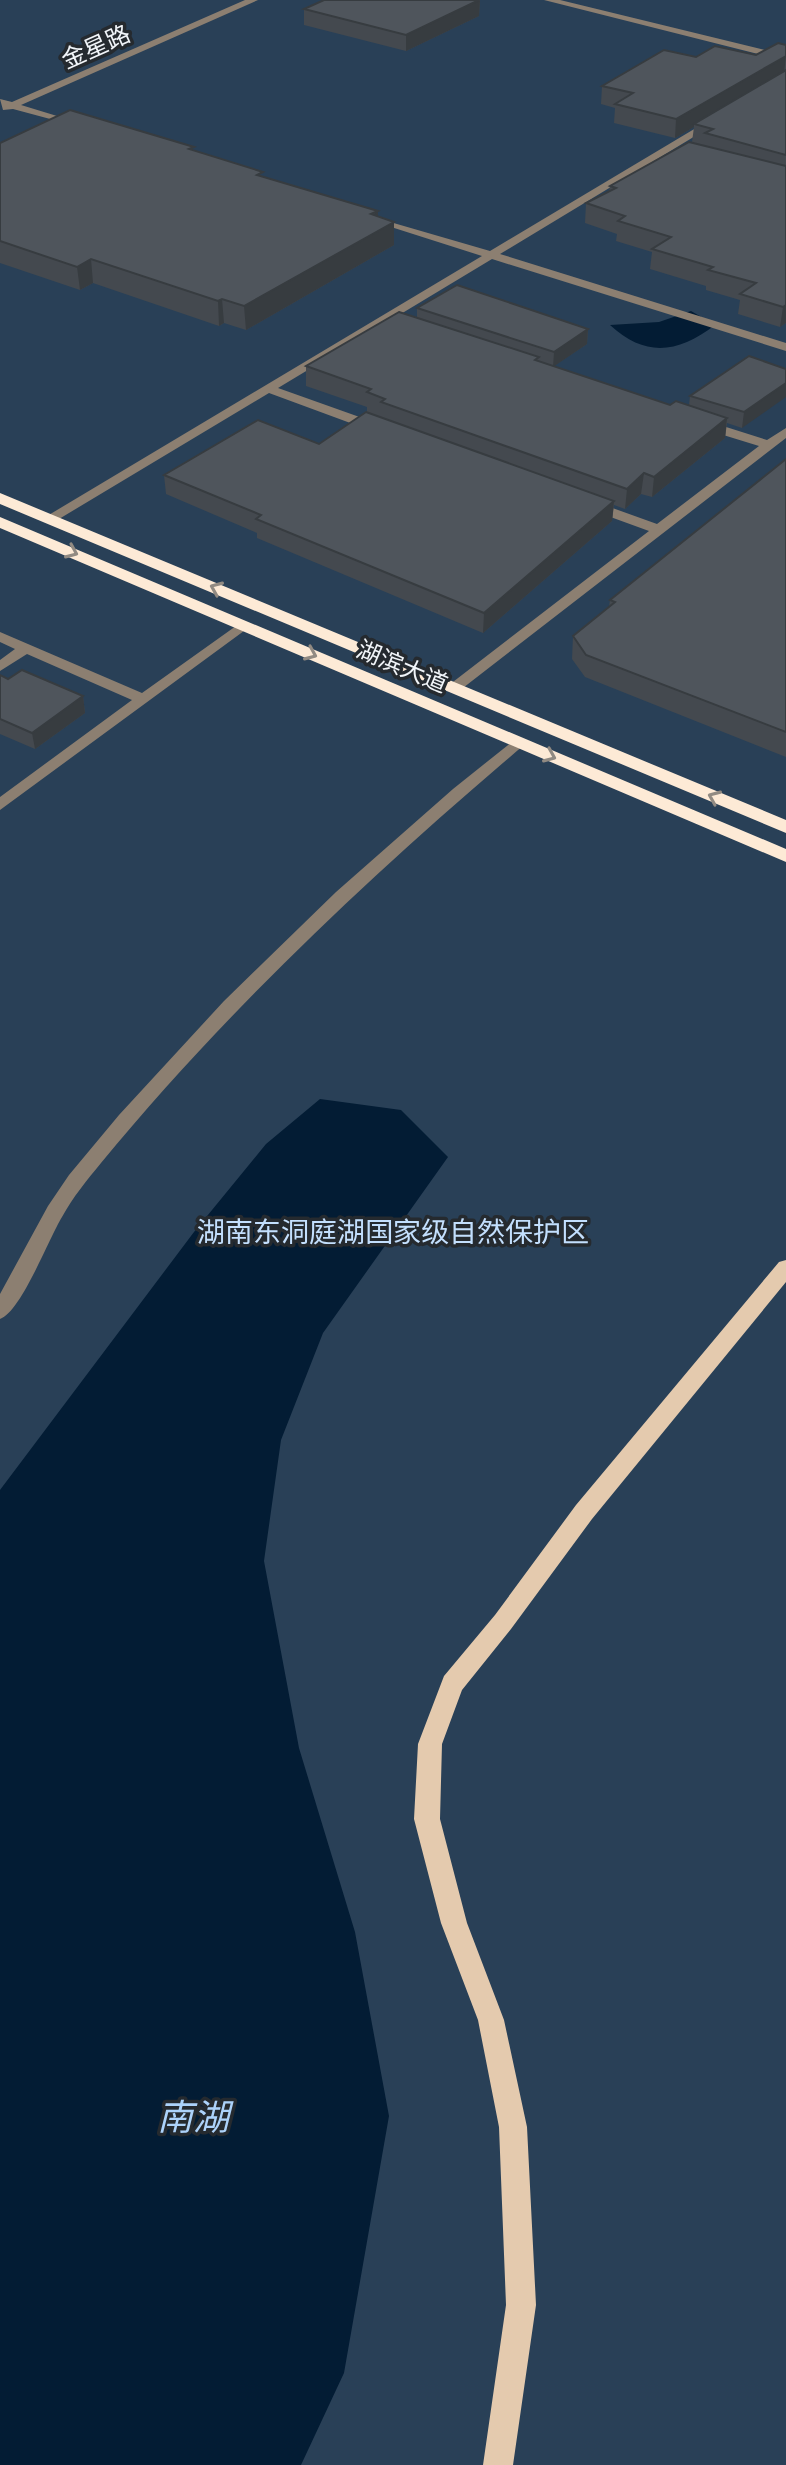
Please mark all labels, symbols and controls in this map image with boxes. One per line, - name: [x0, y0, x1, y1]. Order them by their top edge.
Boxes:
- street label: 金星路: [57, 20, 134, 74]
- one-way arrow: [64, 543, 78, 559]
- one-way arrow: [210, 582, 224, 598]
- street label: 湖滨大道: [353, 635, 452, 698]
- one-way arrow: [303, 645, 317, 661]
- one-way arrow: [542, 746, 556, 762]
- one-way arrow: [708, 790, 722, 806]
- park label: 湖南东洞庭湖国家级自然保护区: [197, 1217, 589, 1248]
- water label: 南湖: [157, 2097, 234, 2138]

